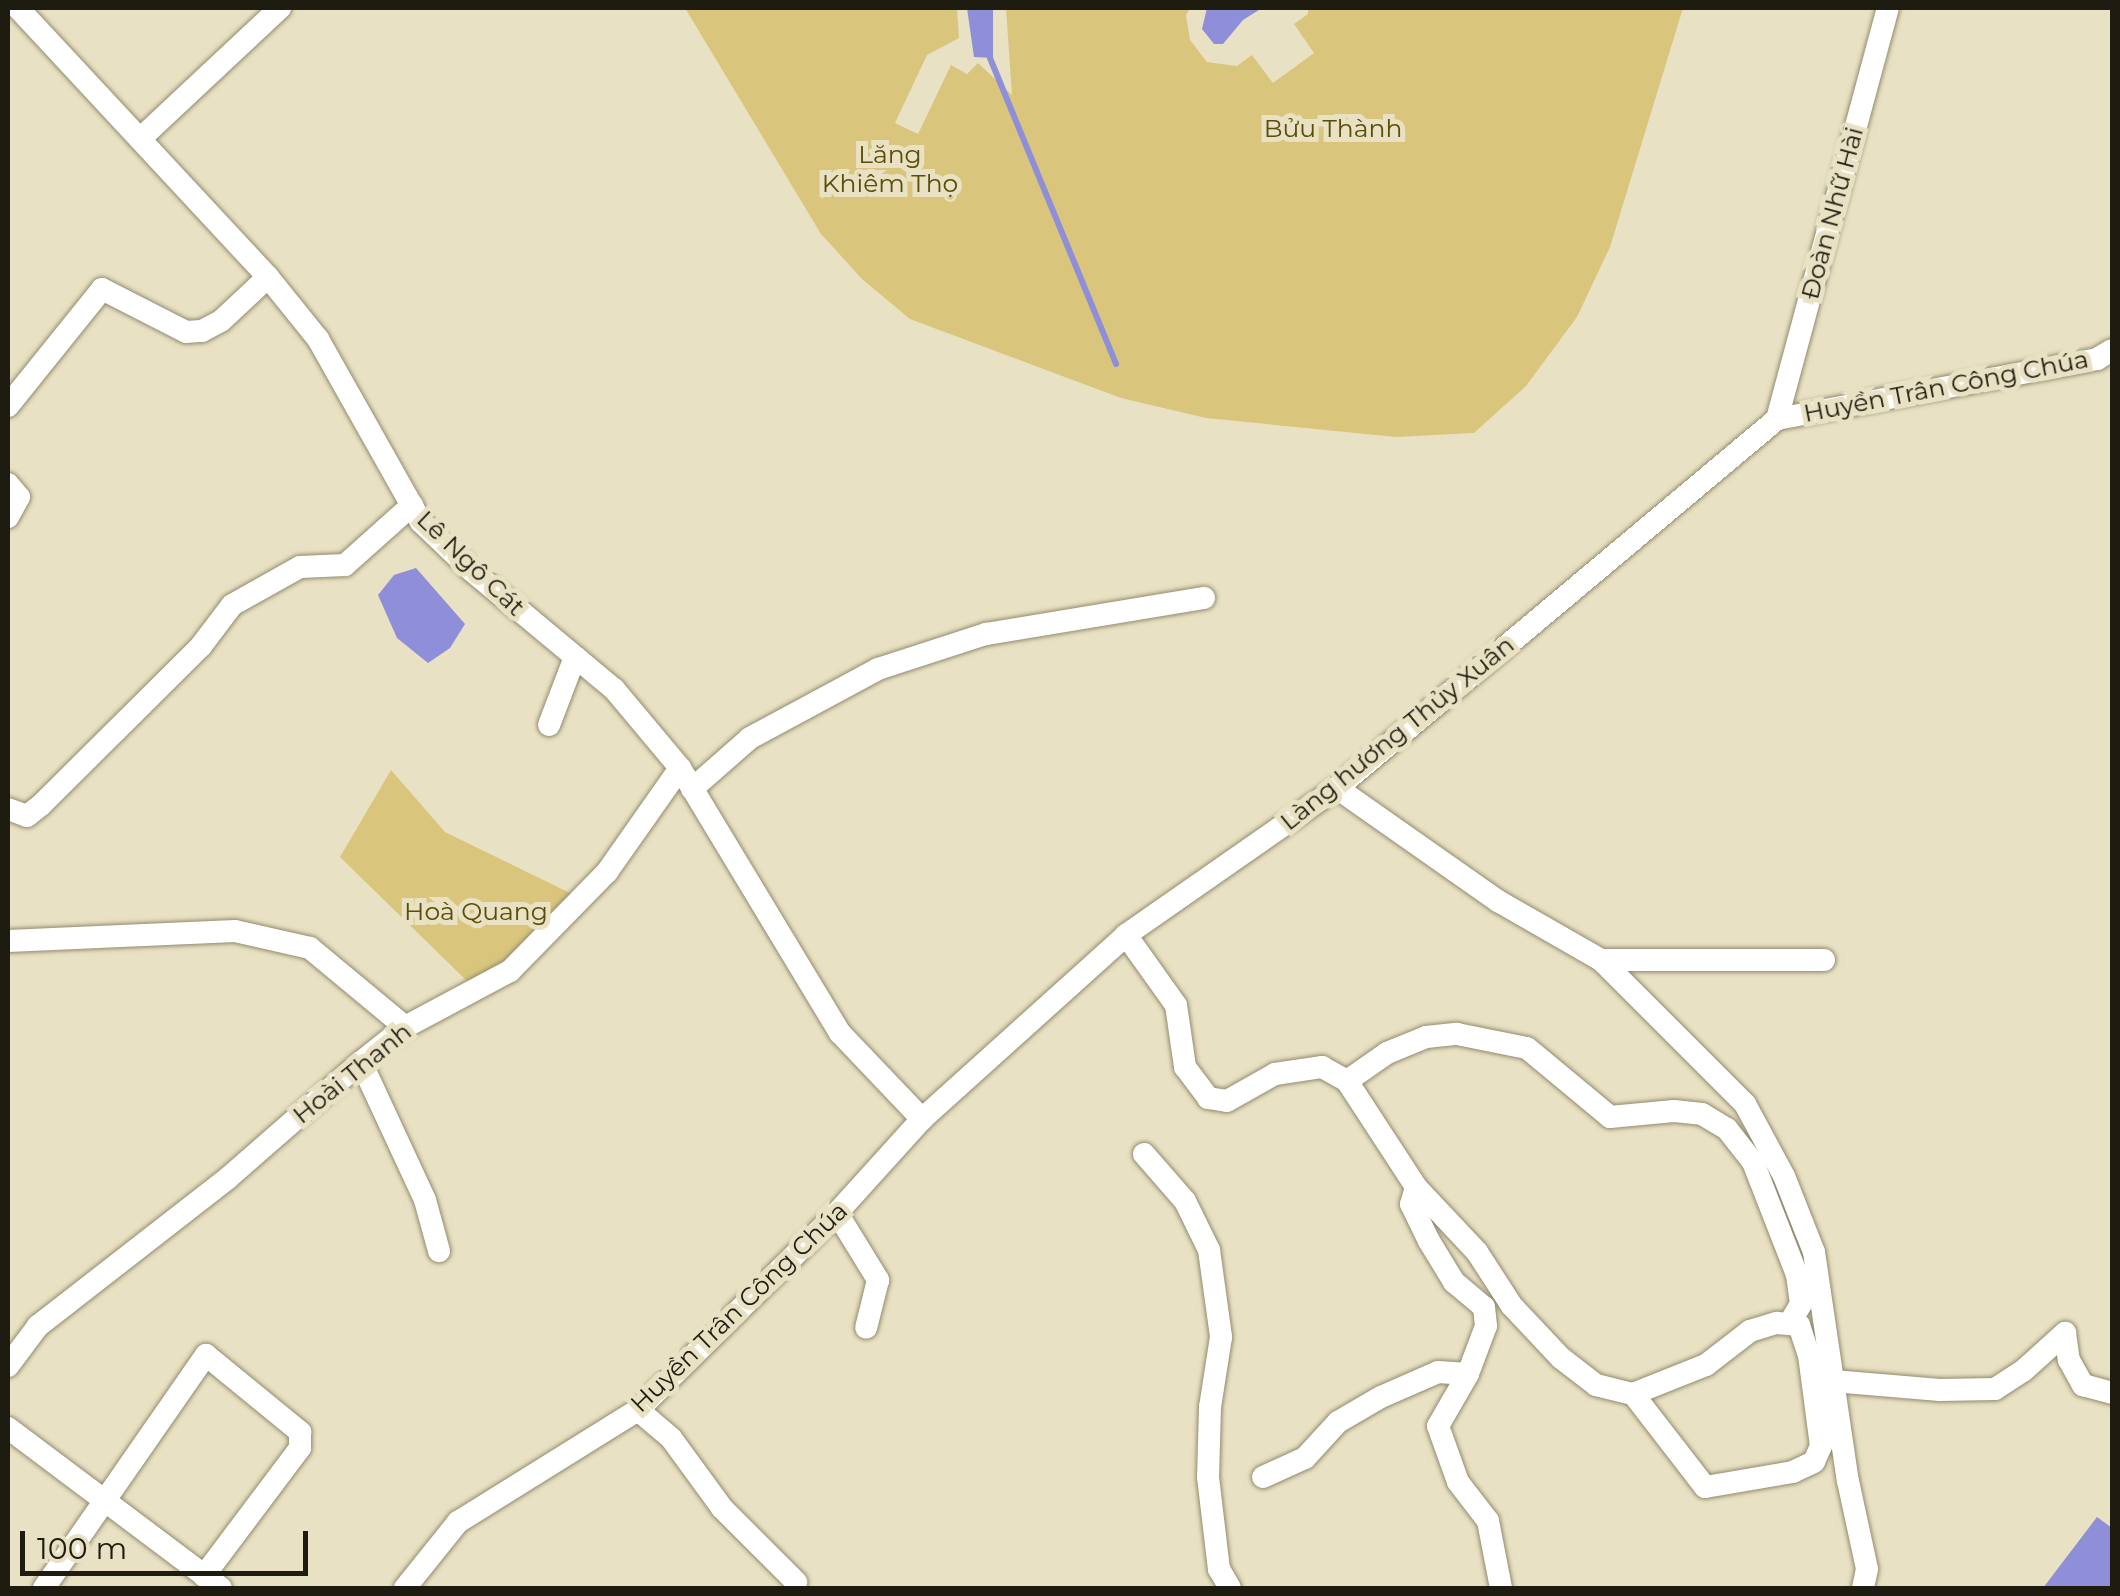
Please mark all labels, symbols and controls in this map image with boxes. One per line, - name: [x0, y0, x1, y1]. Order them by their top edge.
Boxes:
- park label: Bửu Thành: [1264, 113, 1402, 143]
- street label: Đoàn Nhữ Hài: [1795, 124, 1869, 302]
- park label: Lăng Khiêm Thọ: [822, 140, 958, 199]
- street label: Huyền Trân Công Chúa: [1801, 344, 2091, 428]
- street label: Lê Ngô Cát: [411, 504, 531, 622]
- street label: Làng hương Thủy Xuân: [1274, 629, 1520, 837]
- park label: Hoà Quang: [404, 896, 548, 926]
- street label: Hoài Thanh: [287, 1016, 417, 1130]
- street label: Huyền Trân Công Chúa: [624, 1196, 854, 1418]
- scale bar: [25, 1511, 312, 1573]
- text: 100 m: [37, 1530, 127, 1567]

